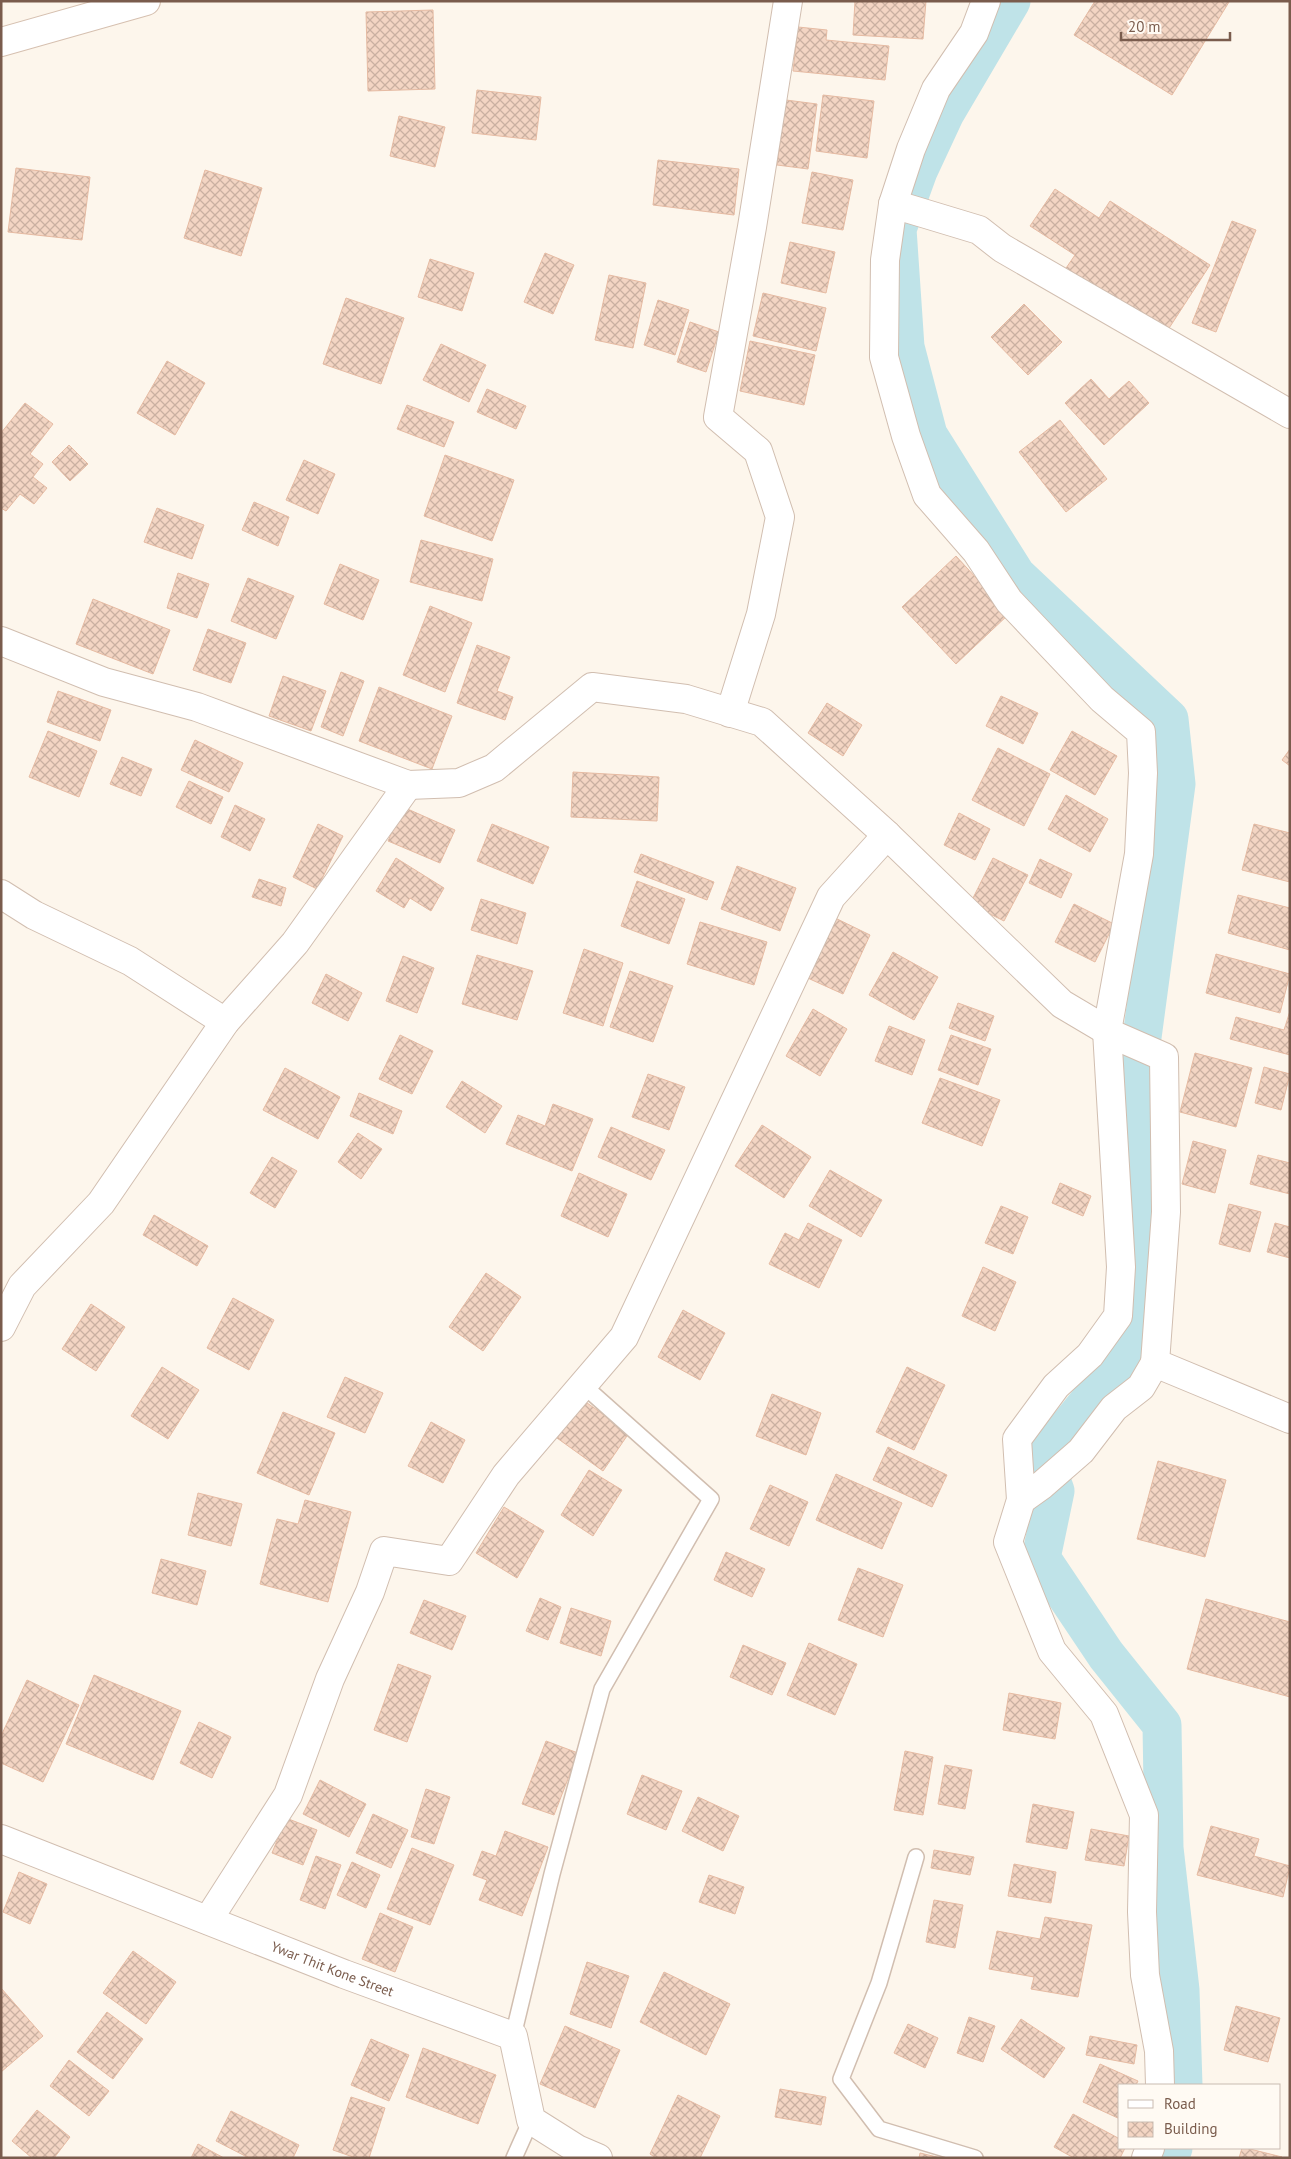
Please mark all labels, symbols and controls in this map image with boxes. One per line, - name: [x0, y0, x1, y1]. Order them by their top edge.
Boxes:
- scale bar: [1121, 10, 1230, 42]
- text: 20 m: [1128, 17, 1161, 36]
- street label: Ywar Thit Kone Street: [268, 1937, 397, 2001]
- legend: [1118, 2084, 1281, 2149]
- text: Road: [1164, 2094, 1196, 2113]
- text: Building: [1164, 2119, 1218, 2138]

